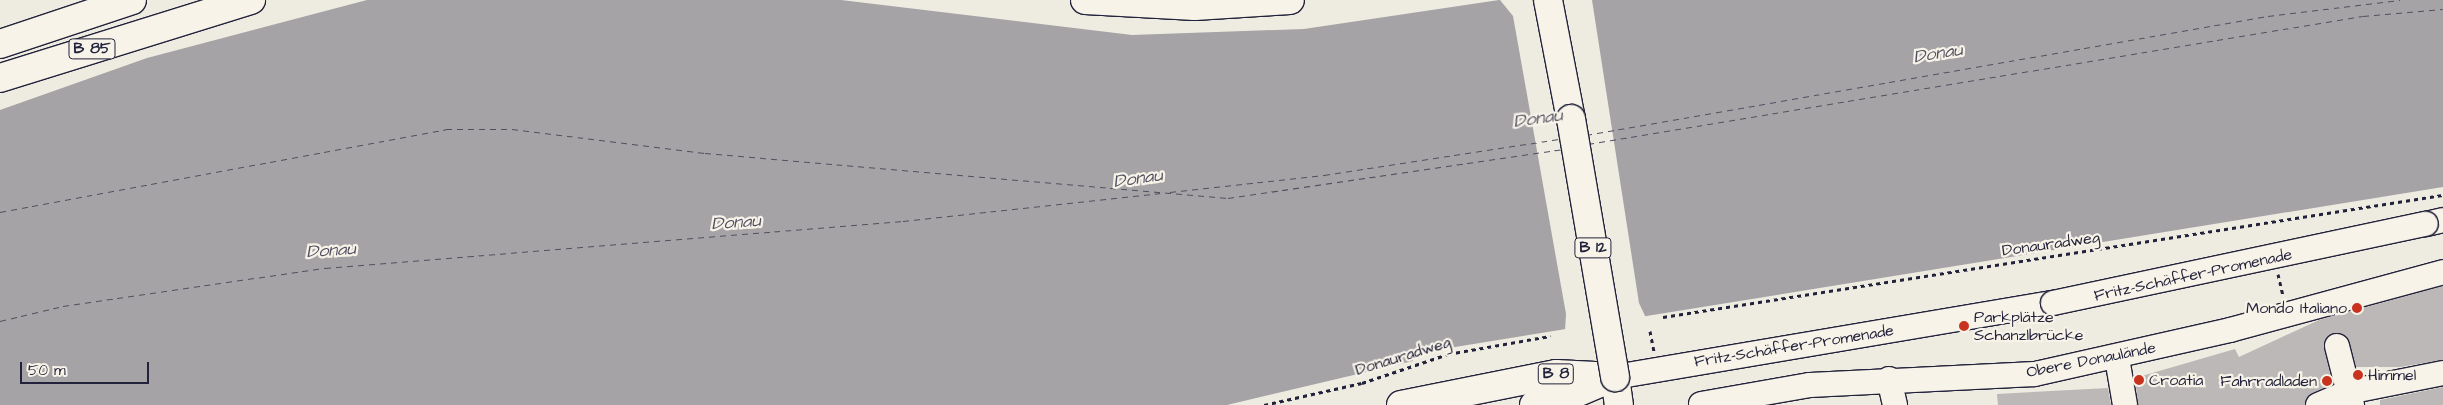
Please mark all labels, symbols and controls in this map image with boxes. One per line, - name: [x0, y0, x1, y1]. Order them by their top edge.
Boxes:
- road number: B 85: [68, 36, 116, 62]
- water label: Donau: [1912, 39, 1964, 69]
- water label: Donau: [1512, 105, 1564, 133]
- water label: Donau: [1112, 165, 1164, 193]
- water label: Donau: [711, 211, 761, 235]
- street label: Donauradweg: [2001, 228, 2101, 260]
- road number: B 12: [1574, 236, 1612, 260]
- water label: Donau: [306, 239, 356, 263]
- street label: Fritz-Schäffer-Promenade: [2092, 245, 2294, 305]
- place label: Mondo Italiano: [2246, 298, 2347, 318]
- marker: Mondo Italiano: [2351, 302, 2363, 314]
- place label: Parkplätze Schanzlbrücke: [1974, 307, 2083, 345]
- marker: Parkplätze Schanzlbrücke: [1958, 320, 1970, 332]
- street label: Fritz-Schäffer-Promenade: [1693, 321, 1895, 371]
- street label: Donauradweg: [1353, 332, 1453, 380]
- street label: Obere Donaulände: [2025, 338, 2157, 382]
- scale bar: [22, 352, 151, 384]
- text: 50 m: [28, 360, 66, 381]
- road number: B 8: [1537, 362, 1575, 386]
- place label: Himmel: [2368, 365, 2416, 385]
- marker: Himmel: [2352, 369, 2364, 381]
- place label: Croatia: [2149, 370, 2203, 390]
- place label: Fahrradladen: [2220, 371, 2317, 391]
- marker: Croatia: [2133, 374, 2145, 386]
- marker: Fahrradladen: [2321, 375, 2333, 387]

